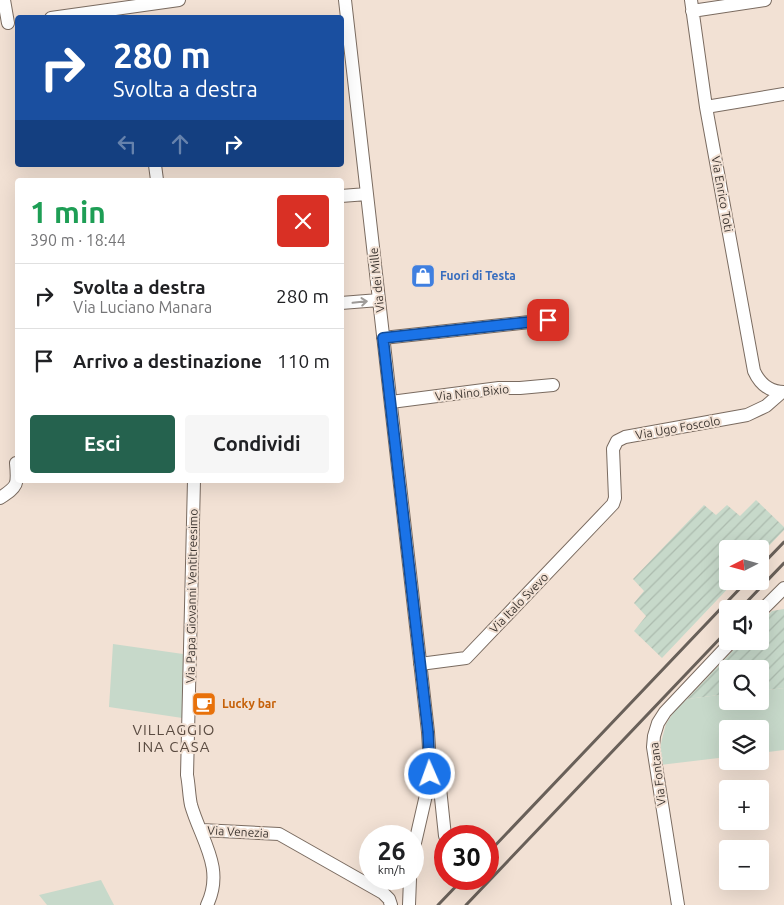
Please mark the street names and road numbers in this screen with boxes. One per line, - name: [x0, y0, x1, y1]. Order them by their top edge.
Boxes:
- street label: Via Enrico Toti: [709, 155, 736, 233]
- street label: Via dei Mille: [367, 247, 386, 313]
- street label: Via Nino Bixio: [434, 382, 510, 403]
- street label: Via Ugo Foscolo: [634, 414, 721, 441]
- street label: Via Papa Giovanni Ventitreesimo: [183, 509, 200, 683]
- street label: Via Italo Svevo: [487, 570, 550, 635]
- street label: Via Fontana: [647, 742, 668, 807]
- street label: Via Venezia: [207, 823, 269, 840]

